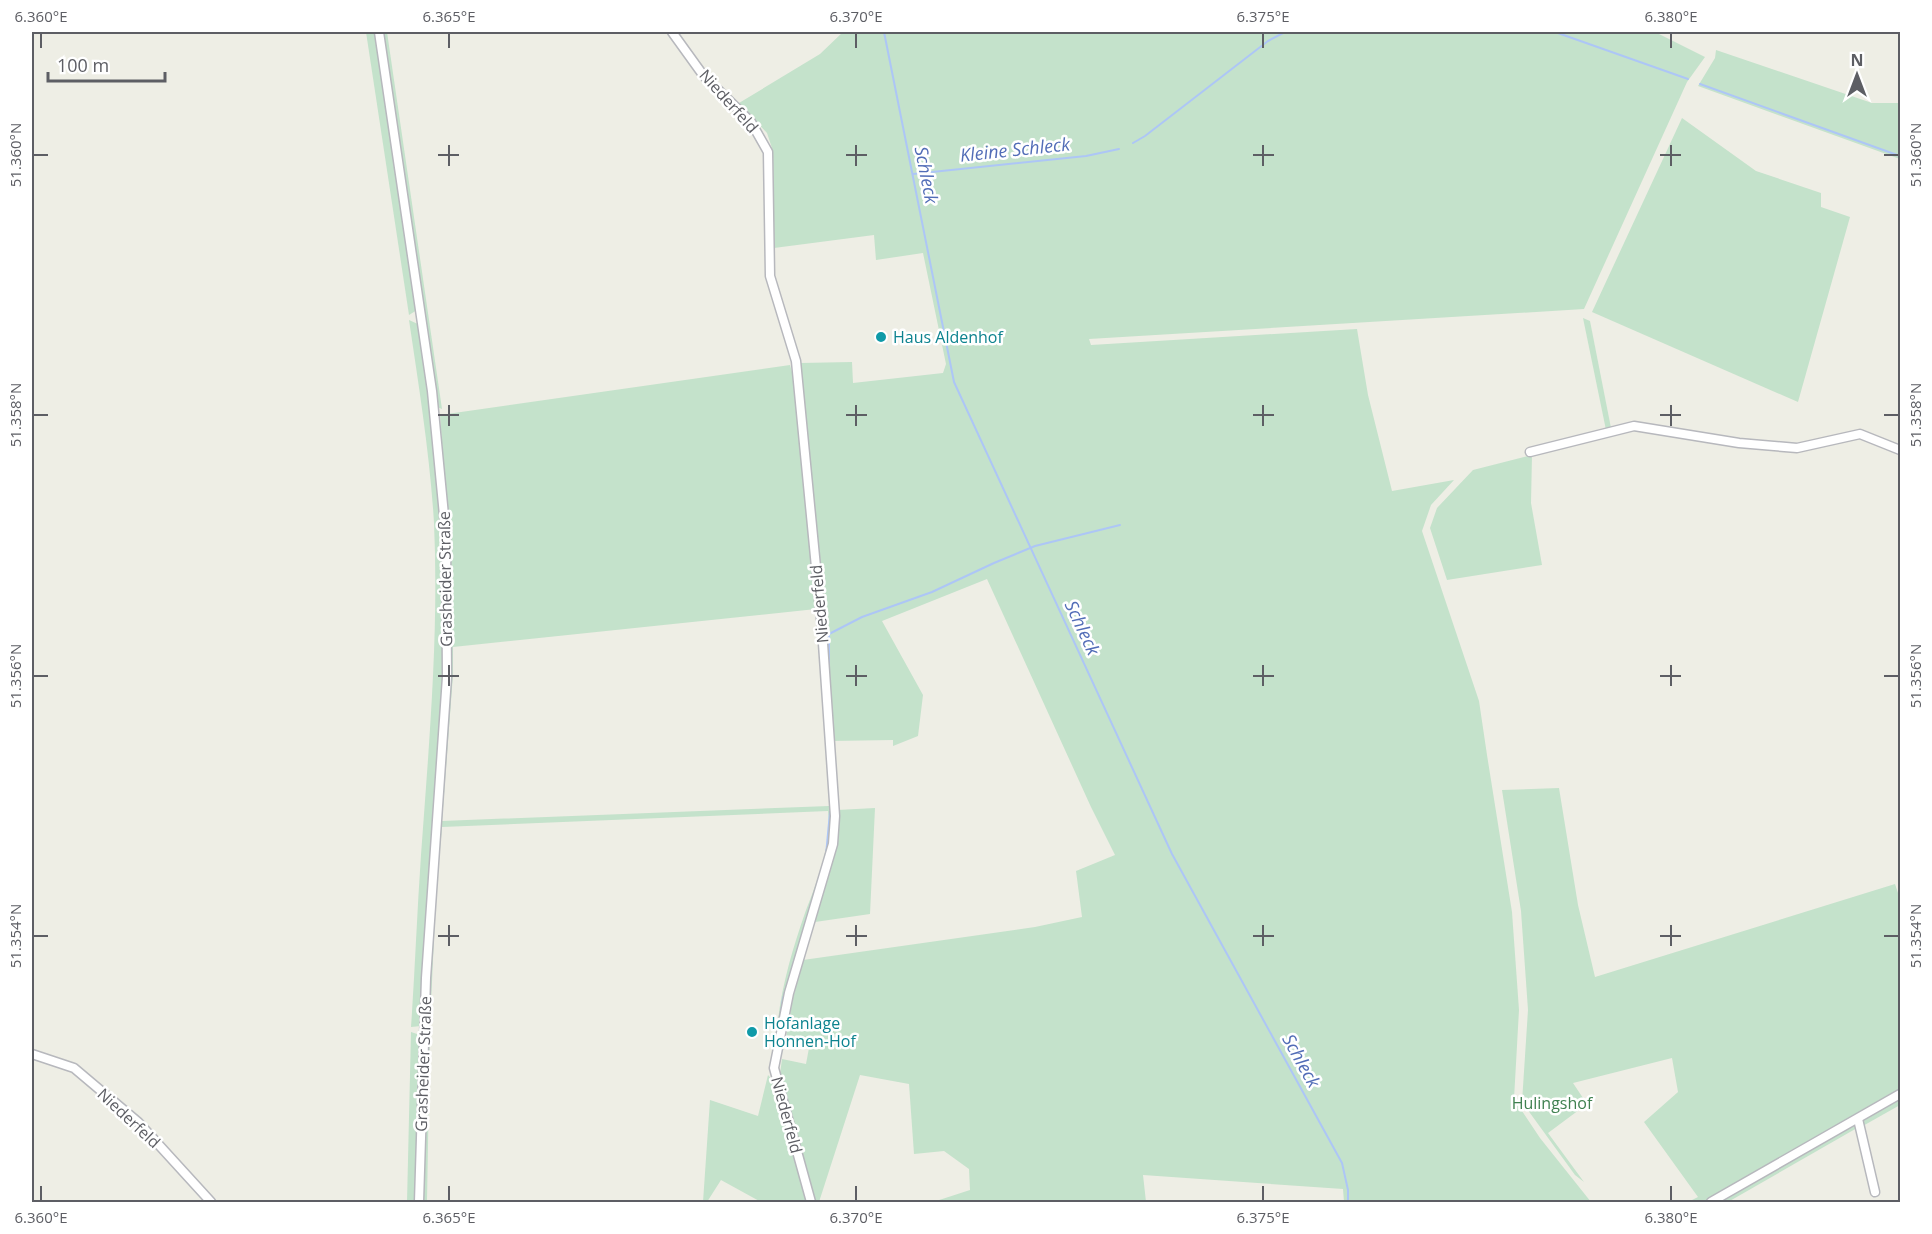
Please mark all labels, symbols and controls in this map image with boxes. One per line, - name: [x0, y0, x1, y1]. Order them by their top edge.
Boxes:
- text: 6.360°E: [14, 6, 68, 26]
- text: 6.365°E: [422, 6, 476, 26]
- text: 6.370°E: [829, 6, 883, 26]
- text: 6.375°E: [1236, 6, 1290, 26]
- text: 6.380°E: [1644, 6, 1698, 26]
- scale bar: [48, 45, 165, 83]
- north arrow: [1827, 45, 1887, 105]
- text: N: [1850, 49, 1864, 71]
- text: 100 m: [57, 53, 109, 77]
- street label: Niederfeld: [695, 64, 763, 138]
- text: 51.360°N: [5, 123, 25, 187]
- text: 51.360°N: [1905, 123, 1925, 187]
- water label: Kleine Schleck: [959, 131, 1072, 167]
- water label: Schleck: [910, 144, 945, 207]
- place label: Haus Aldenhof: [893, 326, 1004, 348]
- marker: Haus Aldenhof: [874, 330, 888, 344]
- text: 51.358°N: [5, 383, 25, 447]
- text: 51.358°N: [1905, 383, 1925, 447]
- street label: Grasheider Straße: [433, 511, 457, 647]
- street label: Niederfeld: [805, 564, 833, 644]
- water label: Schleck: [1060, 596, 1107, 660]
- text: 51.356°N: [5, 644, 25, 708]
- text: 51.356°N: [1905, 644, 1925, 708]
- text: 51.354°N: [5, 904, 25, 968]
- text: 51.354°N: [1905, 904, 1925, 968]
- street label: Grasheider Straße: [410, 996, 436, 1132]
- place label: Hofanlage Honnen-Hof: [764, 1012, 857, 1052]
- marker: Hofanlage Honnen-Hof: [745, 1025, 759, 1039]
- water label: Schleck: [1277, 1029, 1327, 1093]
- street label: Niederfeld: [766, 1074, 808, 1156]
- street label: Niederfeld: [93, 1083, 165, 1153]
- park label: Hulingshof: [1512, 1092, 1594, 1114]
- text: 6.360°E: [14, 1207, 68, 1227]
- text: 6.365°E: [422, 1207, 476, 1227]
- text: 6.370°E: [829, 1207, 883, 1227]
- text: 6.375°E: [1236, 1207, 1290, 1227]
- text: 6.380°E: [1644, 1207, 1698, 1227]

